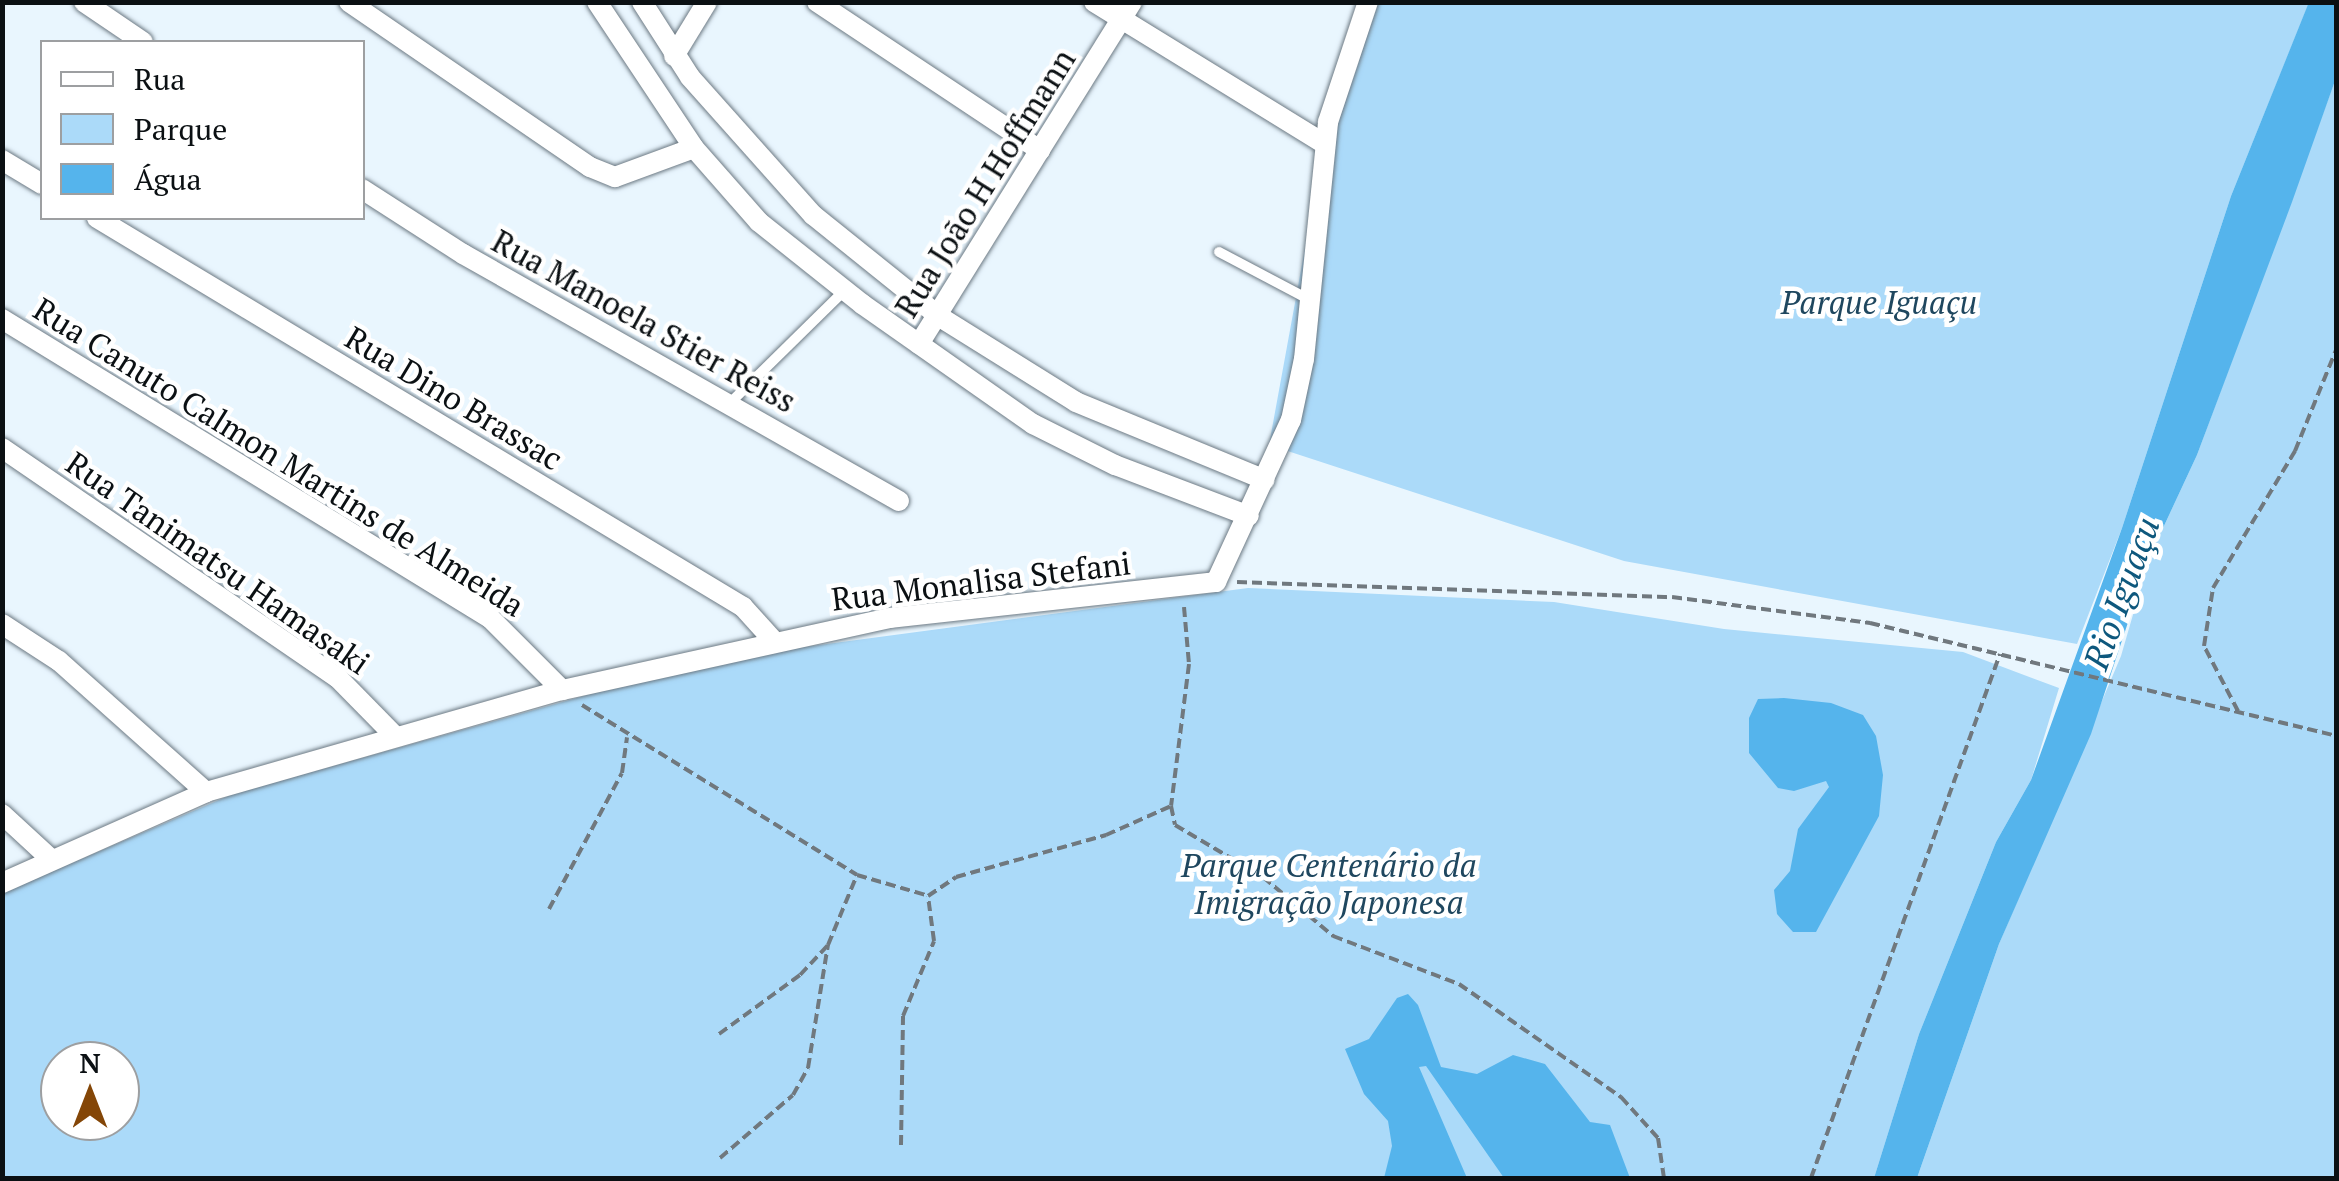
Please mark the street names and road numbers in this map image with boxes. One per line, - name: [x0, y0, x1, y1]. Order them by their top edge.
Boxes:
- street label: Rua João H Hoffmann: [887, 42, 1083, 324]
- street label: Rua Manoela Stier Reiss: [486, 222, 802, 420]
- street label: Rua Canuto Calmon Martins de Almeida: [27, 289, 531, 625]
- street label: Rua Dino Brassac: [339, 318, 569, 478]
- street label: Rua Tanimatsu Hamasaki: [59, 444, 377, 682]
- street label: Rua Monalisa Stefani: [829, 544, 1133, 618]

